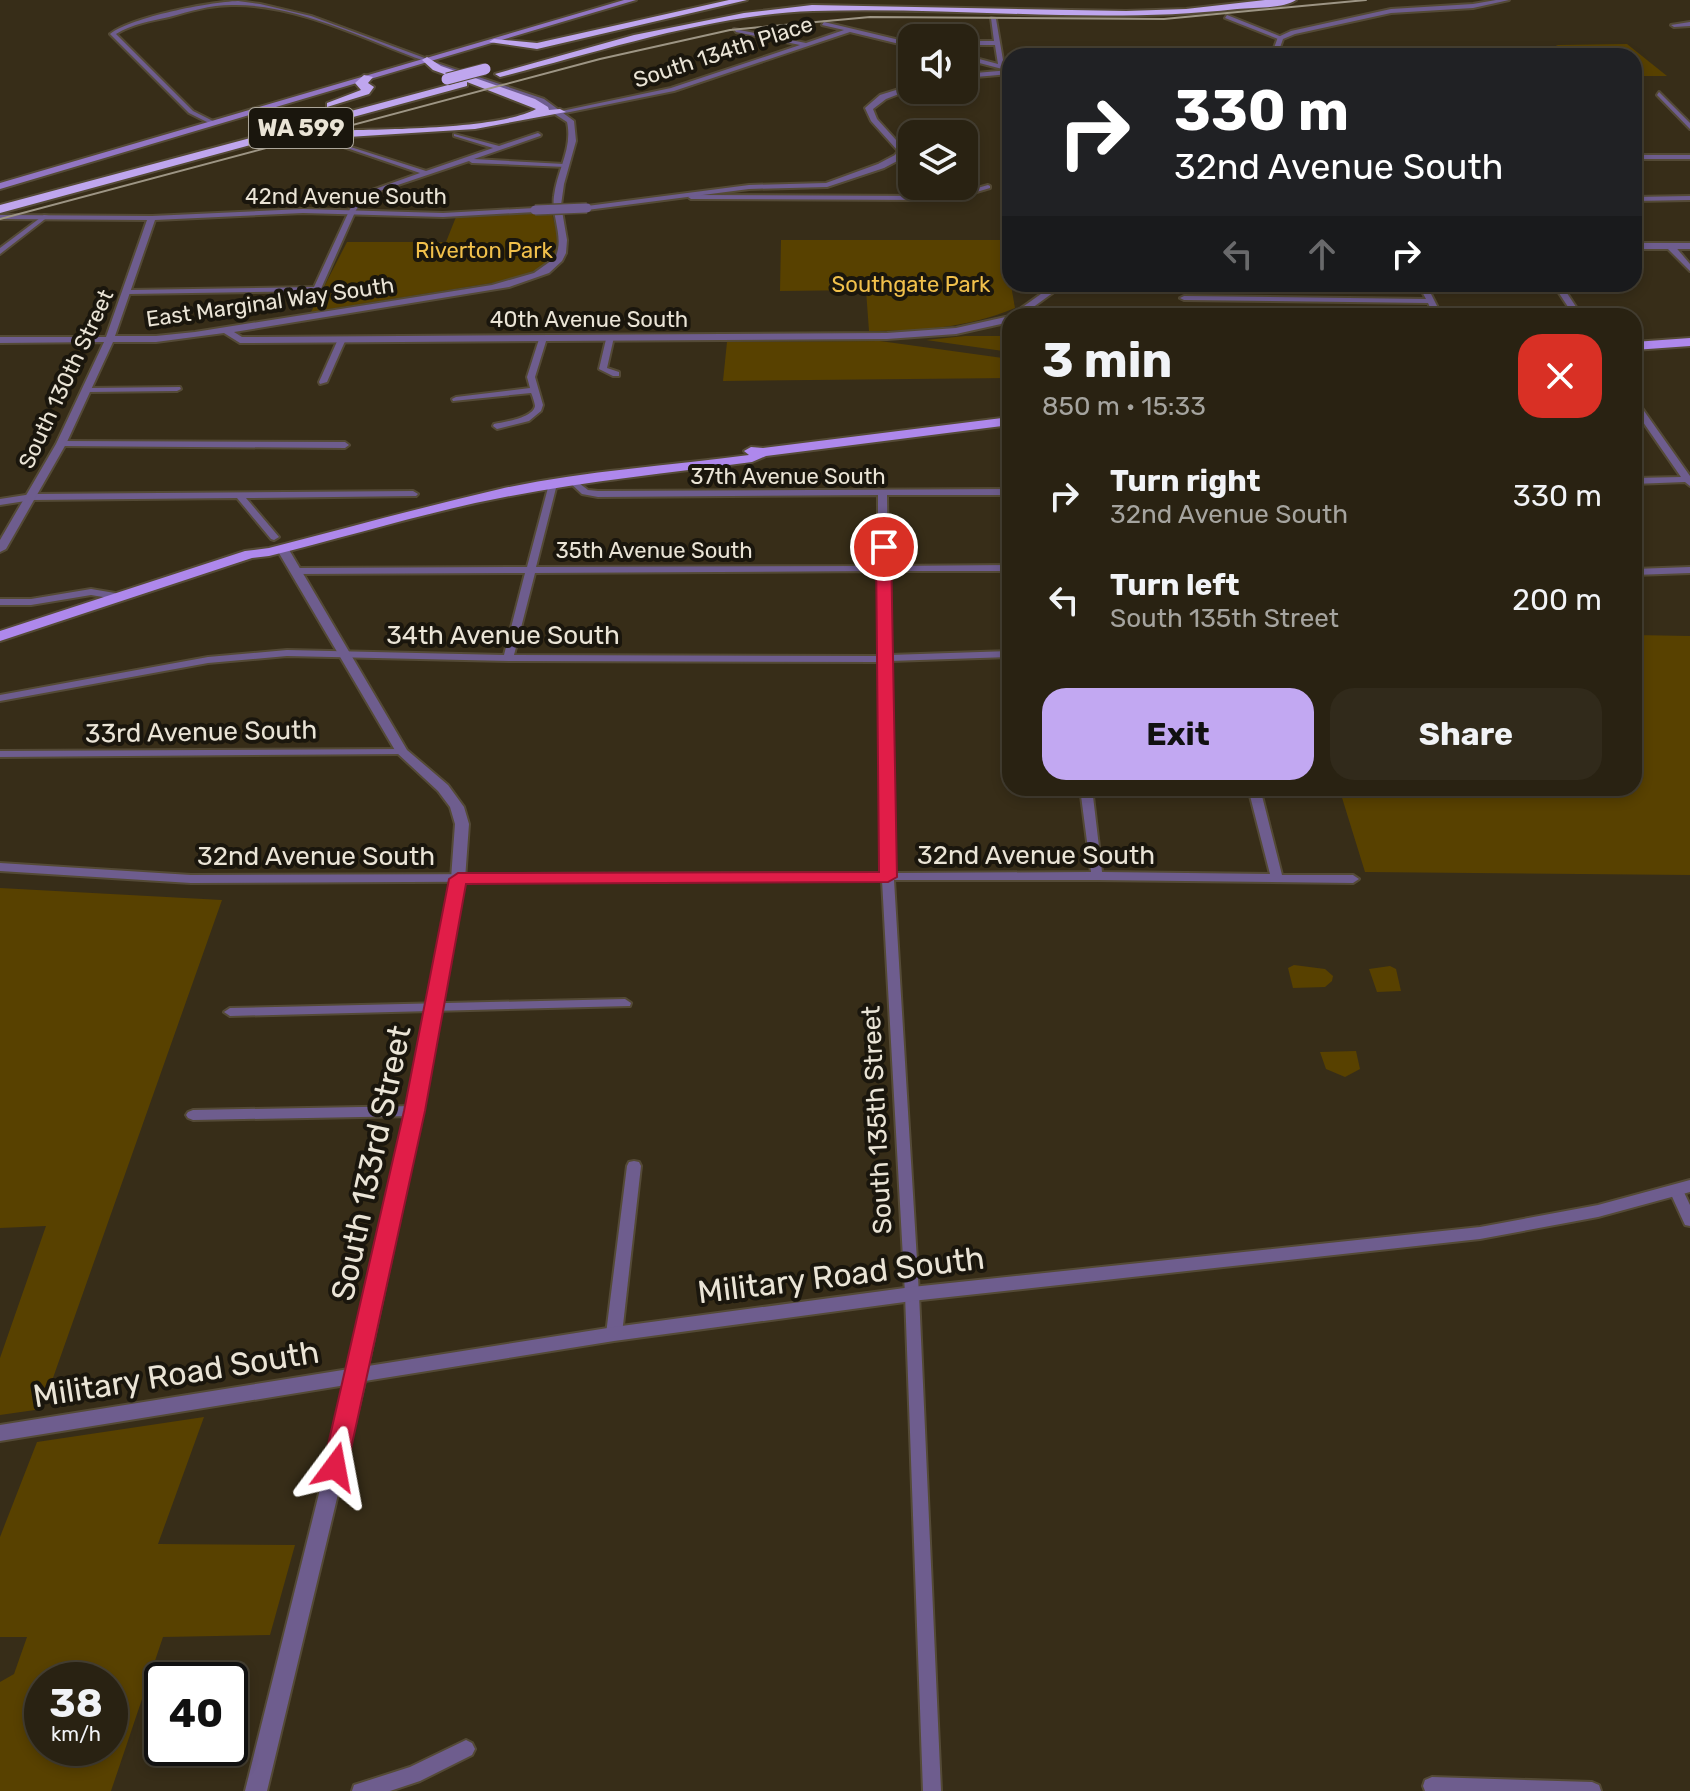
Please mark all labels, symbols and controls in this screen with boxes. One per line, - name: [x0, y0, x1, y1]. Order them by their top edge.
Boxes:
- street label: South 134th Place: [630, 10, 816, 94]
- map controls: [898, 24, 978, 200]
- button: sound: [898, 24, 978, 104]
- text: 330 m: [1174, 78, 1349, 144]
- icon: right: [1042, 80, 1146, 184]
- road number: WA 599: [249, 108, 353, 148]
- button: layers: [898, 120, 978, 200]
- text: 32nd Avenue South: [1174, 145, 1504, 188]
- street label: 42nd Avenue South: [245, 183, 447, 210]
- icon: left: [1216, 232, 1260, 276]
- icon: ahead: [1300, 232, 1344, 276]
- icon: right: [1384, 232, 1428, 276]
- park label: Riverton Park: [415, 237, 554, 264]
- street label: East Marginal Way South: [144, 271, 396, 333]
- park label: Southgate Park: [832, 271, 991, 298]
- street label: South 130th Street: [13, 285, 120, 473]
- street label: 40th Avenue South: [490, 306, 688, 333]
- text: 3 min: [1042, 332, 1172, 389]
- button: close: [1518, 334, 1602, 418]
- text: 850 m · 15:33: [1042, 391, 1206, 422]
- street label: 37th Avenue South: [690, 463, 886, 490]
- text: Turn right: [1110, 463, 1261, 499]
- icon: right: [1042, 474, 1086, 518]
- text: 330 m: [1513, 478, 1602, 514]
- text: 32nd Avenue South: [1110, 499, 1348, 530]
- pin: [850, 513, 918, 581]
- icon: arrive: [862, 525, 906, 569]
- street label: 35th Avenue South: [555, 537, 753, 564]
- text: Turn left: [1110, 567, 1240, 603]
- icon: left: [1042, 578, 1086, 622]
- text: 200 m: [1512, 582, 1602, 618]
- text: South 135th Street: [1110, 603, 1339, 634]
- street label: 34th Avenue South: [386, 620, 620, 651]
- button: Exit: [1042, 688, 1314, 780]
- button: Share: [1330, 688, 1602, 780]
- street label: 33rd Avenue South: [85, 714, 317, 750]
- street label: 32nd Avenue South: [917, 840, 1155, 871]
- street label: 32nd Avenue South: [197, 841, 435, 872]
- street label: South 135th Street: [856, 1005, 898, 1235]
- street label: South 133rd Street: [323, 1022, 419, 1304]
- street label: Military Road South: [695, 1239, 987, 1311]
- street label: Military Road South: [30, 1333, 322, 1415]
- position arrow: [293, 1425, 377, 1509]
- speed limit sign: 40: [144, 1662, 248, 1766]
- text: 38: [49, 1680, 103, 1727]
- text: km/h: [51, 1722, 101, 1746]

